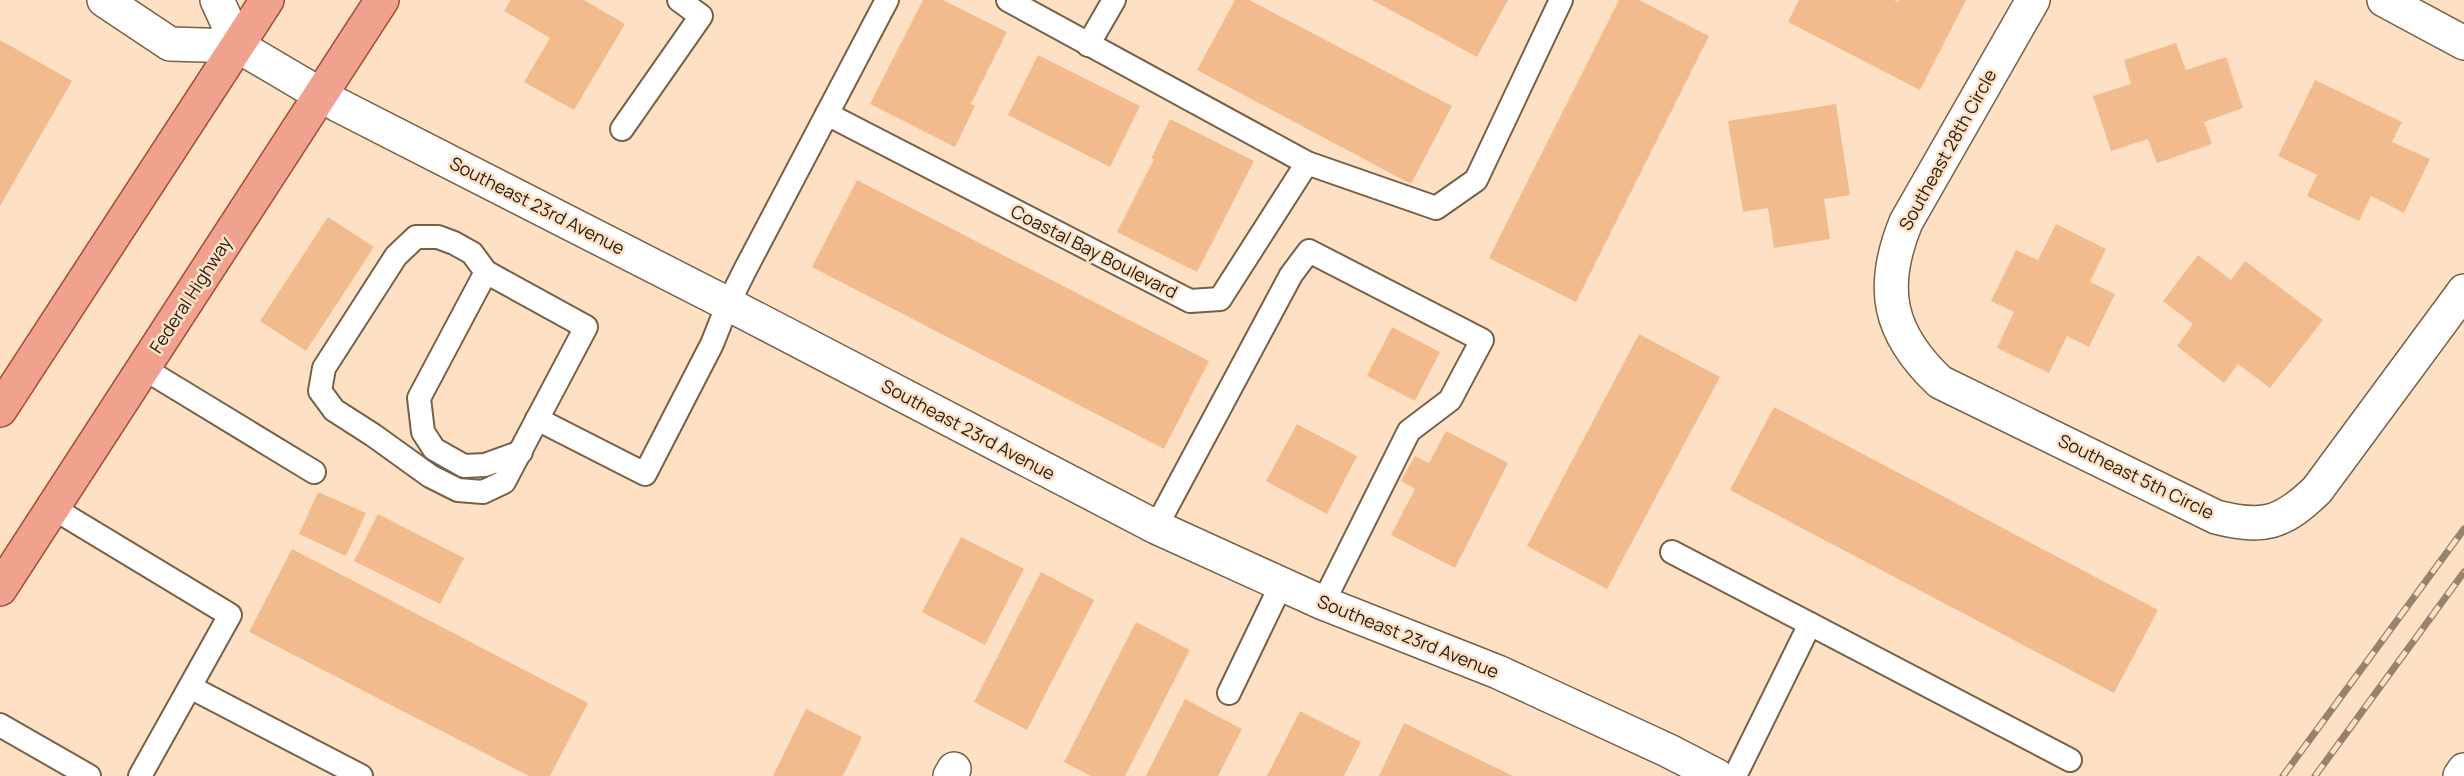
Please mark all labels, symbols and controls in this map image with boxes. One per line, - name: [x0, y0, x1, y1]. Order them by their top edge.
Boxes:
- street label: Southeast 28th Circle: [1893, 65, 2001, 234]
- street label: Southeast 23rd Avenue: [446, 151, 629, 260]
- street label: Coastal Bay Boulevard: [1007, 199, 1182, 304]
- street label: Federal Highway: [143, 231, 237, 357]
- street label: Southeast 23rd Avenue: [877, 373, 1059, 485]
- street label: Southeast 5th Circle: [2054, 428, 2218, 524]
- street label: Southeast 23rd Avenue: [1314, 589, 1503, 683]

